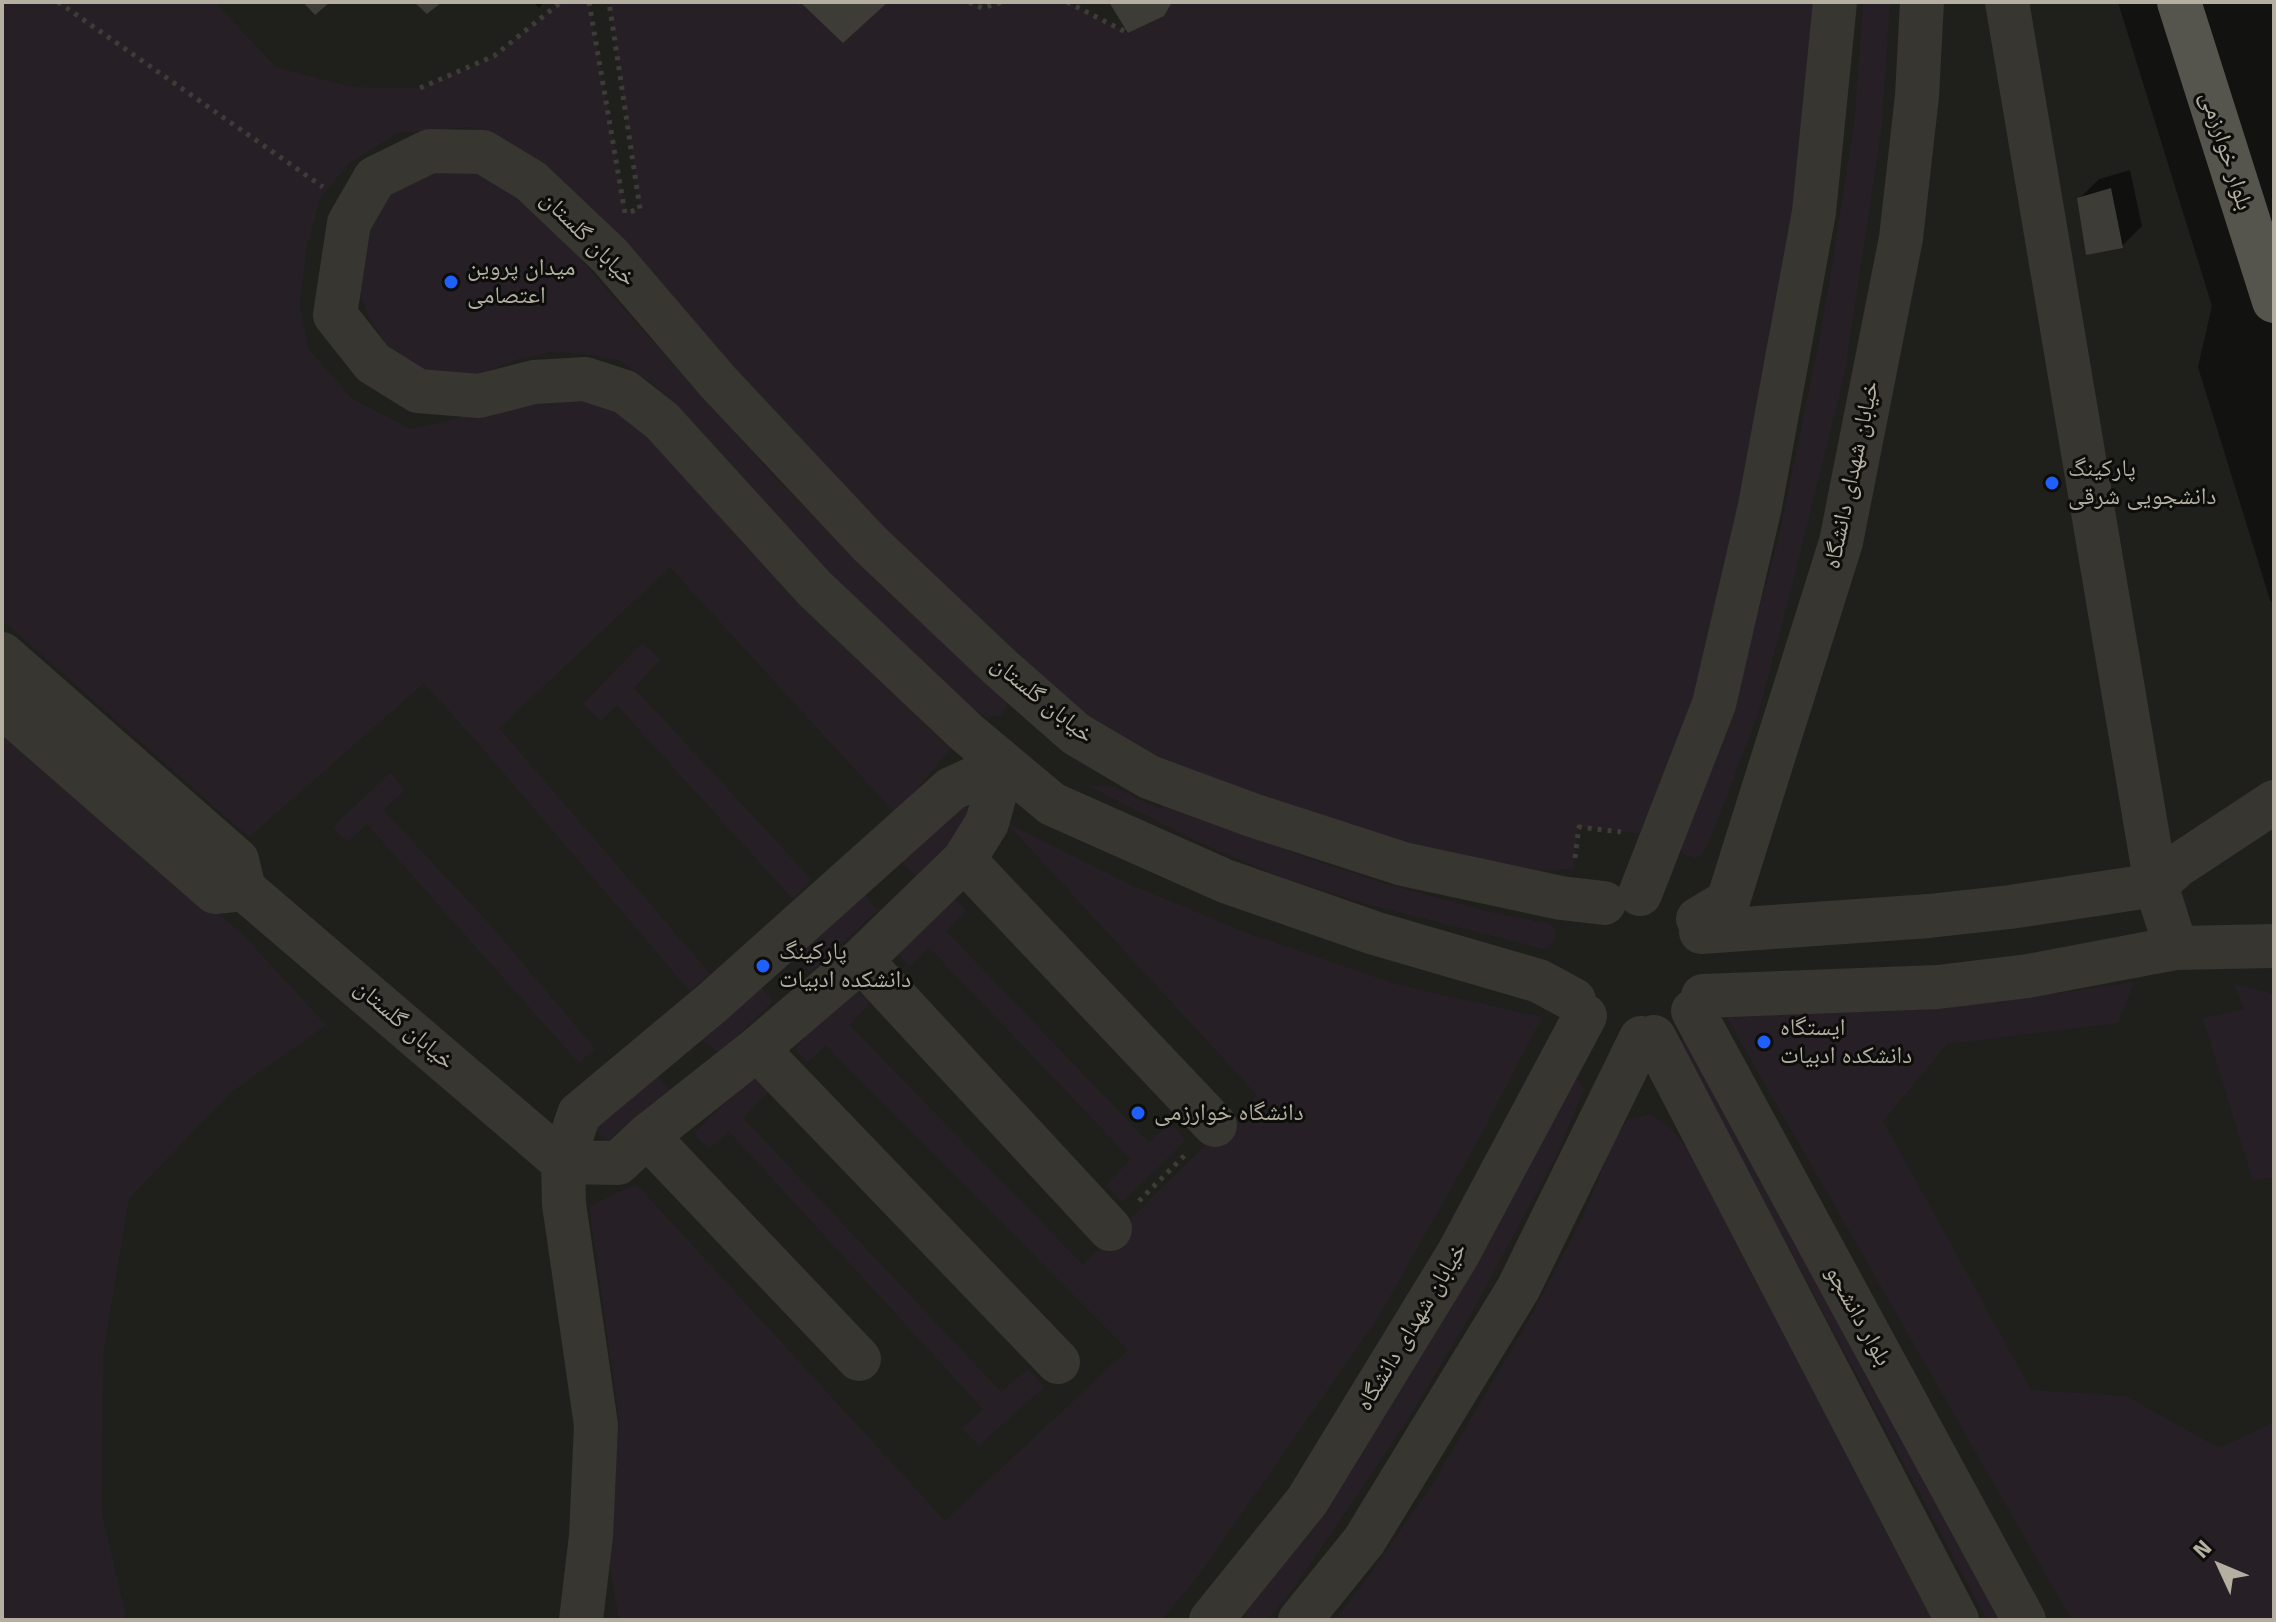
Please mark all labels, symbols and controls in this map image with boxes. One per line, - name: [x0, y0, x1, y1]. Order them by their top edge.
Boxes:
- street label: بلوار خوارزمی: [2193, 88, 2259, 214]
- street label: خیابان گلستان: [534, 185, 642, 293]
- place label: میدان پروین اعتصامی: [467, 254, 576, 310]
- marker: میدان پروین اعتصامی: [442, 273, 460, 291]
- street label: خیابان شهدای دانشگاه: [1818, 378, 1886, 572]
- place label: پارکینگ دانشجویی شرقی: [2068, 455, 2217, 511]
- marker: پارکینگ دانشجویی شرقی: [2043, 474, 2061, 492]
- street label: خیابان گلستان: [985, 650, 1099, 750]
- place label: پارکینگ دانشکده ادبیات: [779, 938, 911, 994]
- marker: پارکینگ دانشکده ادبیات: [754, 957, 772, 975]
- street label: خیابان گلستان: [348, 974, 460, 1076]
- place label: ایستگاه دانشکده ادبیات: [1780, 1014, 1912, 1070]
- marker: ایستگاه دانشکده ادبیات: [1755, 1033, 1773, 1051]
- place label: دانشگاه خوارزمی: [1154, 1099, 1304, 1127]
- marker: دانشگاه خوارزمی: [1129, 1104, 1147, 1122]
- street label: خیابان شهدای دانشگاه: [1350, 1238, 1474, 1416]
- street label: بلوار دانشجو: [1819, 1261, 1897, 1371]
- north arrow: [2180, 1526, 2260, 1606]
- text: N: [2188, 1534, 2217, 1564]

